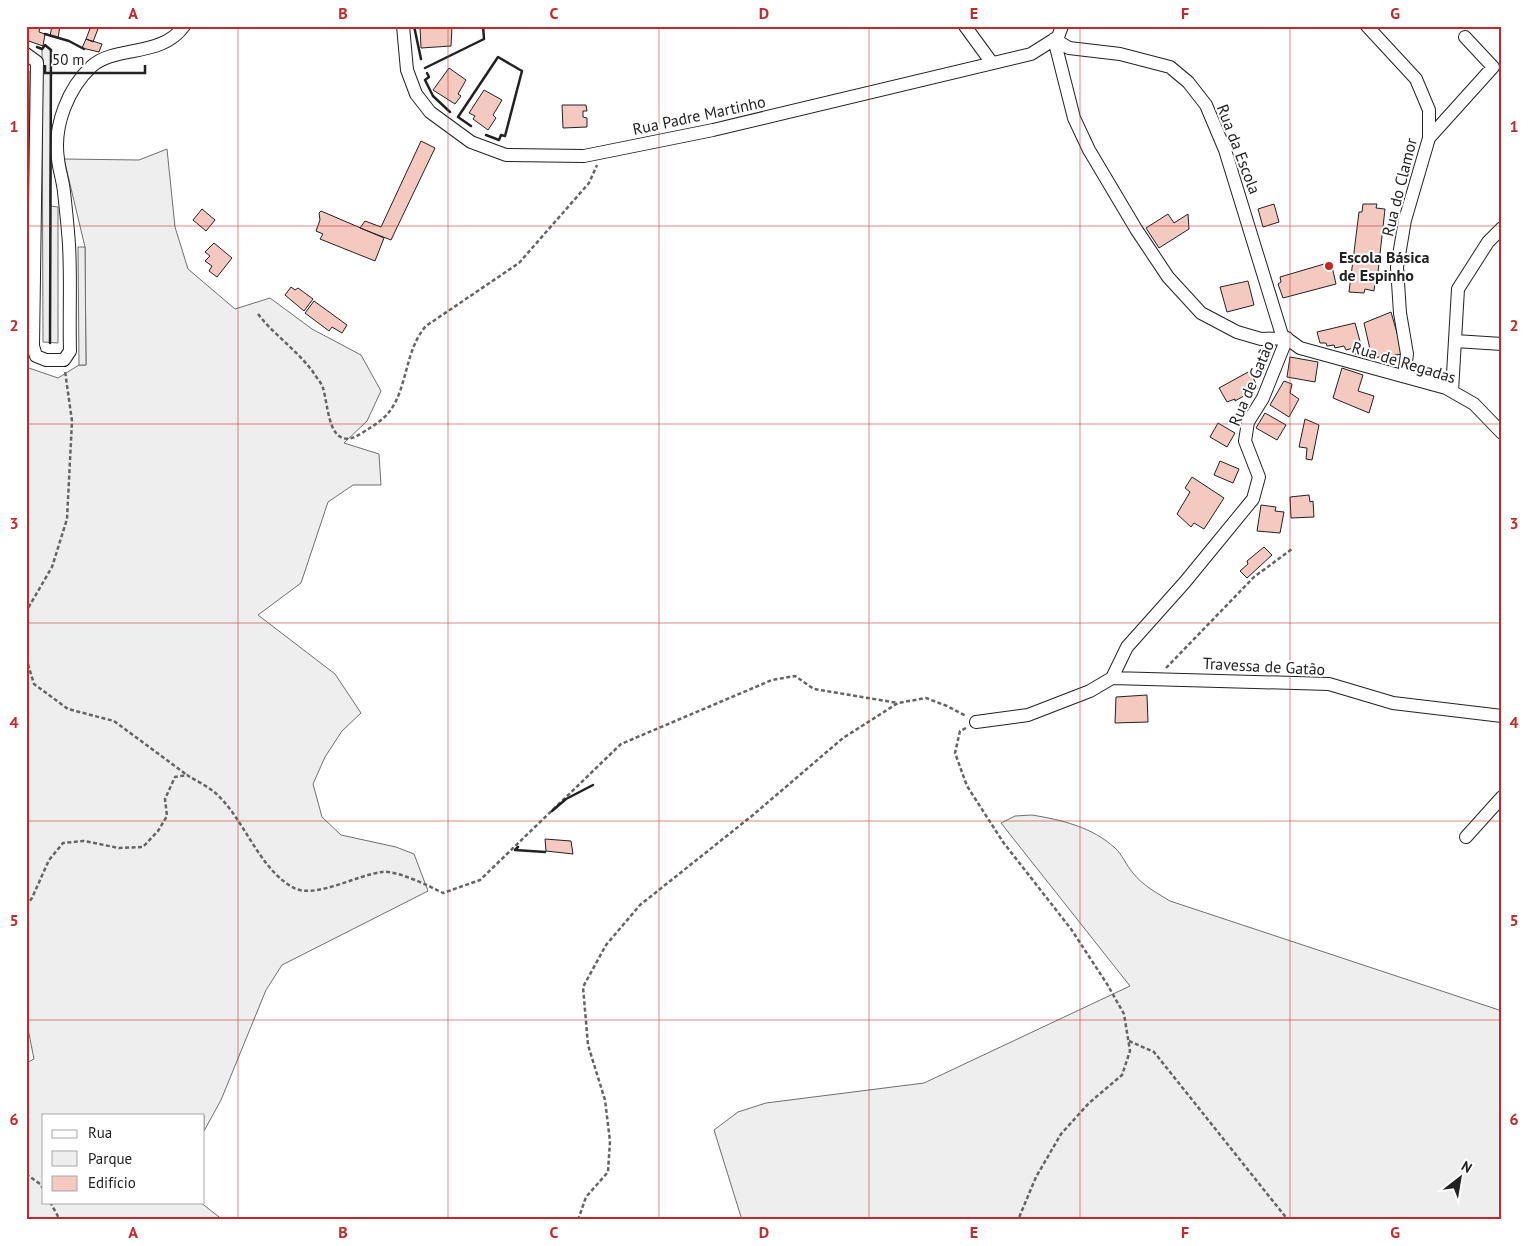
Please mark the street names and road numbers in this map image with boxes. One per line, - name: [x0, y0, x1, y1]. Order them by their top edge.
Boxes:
- street label: Rua Padre Martinho: [631, 91, 767, 139]
- street label: Rua da Escola: [1213, 101, 1265, 197]
- street label: Rua do Clamor: [1377, 135, 1421, 238]
- street label: Rua de Gatão: [1224, 337, 1278, 429]
- street label: Rua de Regadas: [1350, 337, 1459, 387]
- street label: Travessa de Gatão: [1202, 653, 1326, 679]

